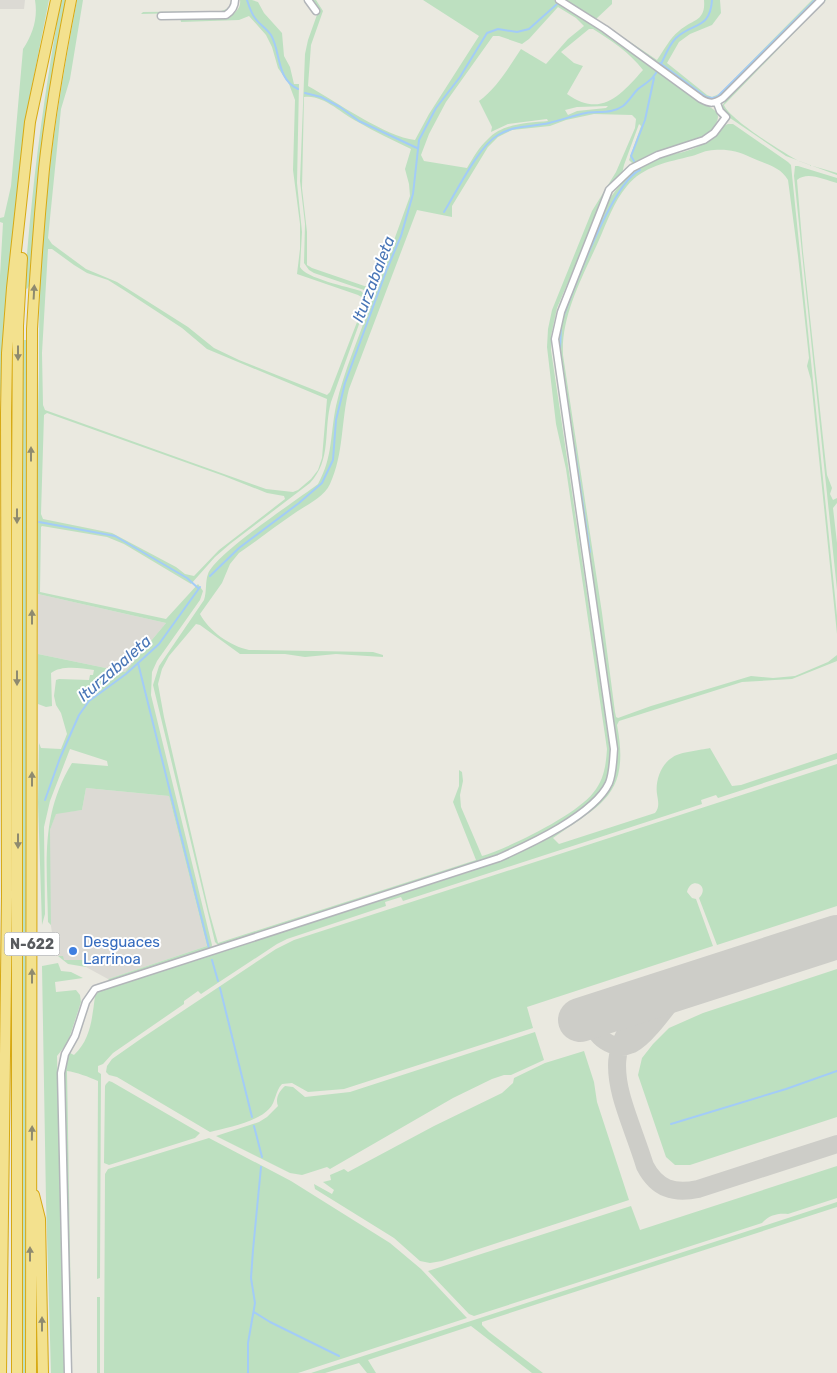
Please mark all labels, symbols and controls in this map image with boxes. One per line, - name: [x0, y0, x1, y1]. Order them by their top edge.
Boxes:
- water label: Iturzabaleta: [348, 233, 399, 325]
- one-way arrow: [31, 283, 39, 299]
- one-way arrow: [14, 346, 22, 362]
- one-way arrow: [27, 446, 35, 462]
- one-way arrow: [13, 508, 21, 524]
- one-way arrow: [28, 608, 36, 624]
- water label: Iturzabaleta: [74, 631, 155, 705]
- one-way arrow: [13, 671, 21, 687]
- one-way arrow: [28, 771, 36, 787]
- one-way arrow: [14, 833, 22, 849]
- road number: N-622: [5, 932, 60, 956]
- place label: Desguaces Larrinoa: [83, 933, 160, 968]
- marker: Desguaces Larrinoa: [67, 945, 79, 957]
- one-way arrow: [28, 968, 36, 984]
- one-way arrow: [28, 1125, 36, 1141]
- one-way arrow: [26, 1246, 34, 1262]
- one-way arrow: [38, 1316, 46, 1332]

